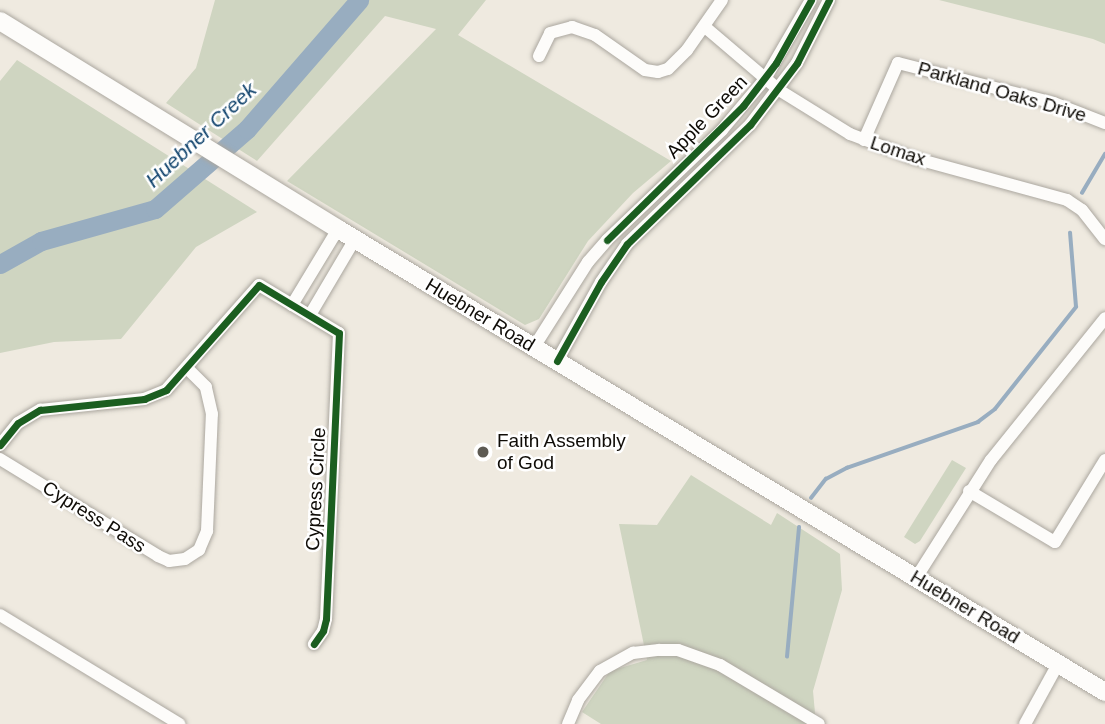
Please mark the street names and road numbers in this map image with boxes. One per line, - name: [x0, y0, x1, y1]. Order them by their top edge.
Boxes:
- street label: Parkland Oaks Drive: [915, 57, 1089, 127]
- street label: Apple Green: [662, 71, 752, 163]
- street label: Lomax: [867, 131, 929, 171]
- street label: Huebner Road: [421, 273, 539, 357]
- street label: Cypress Circle: [301, 427, 331, 551]
- street label: Cypress Pass: [38, 476, 150, 558]
- street label: Huebner Road: [906, 565, 1024, 649]

